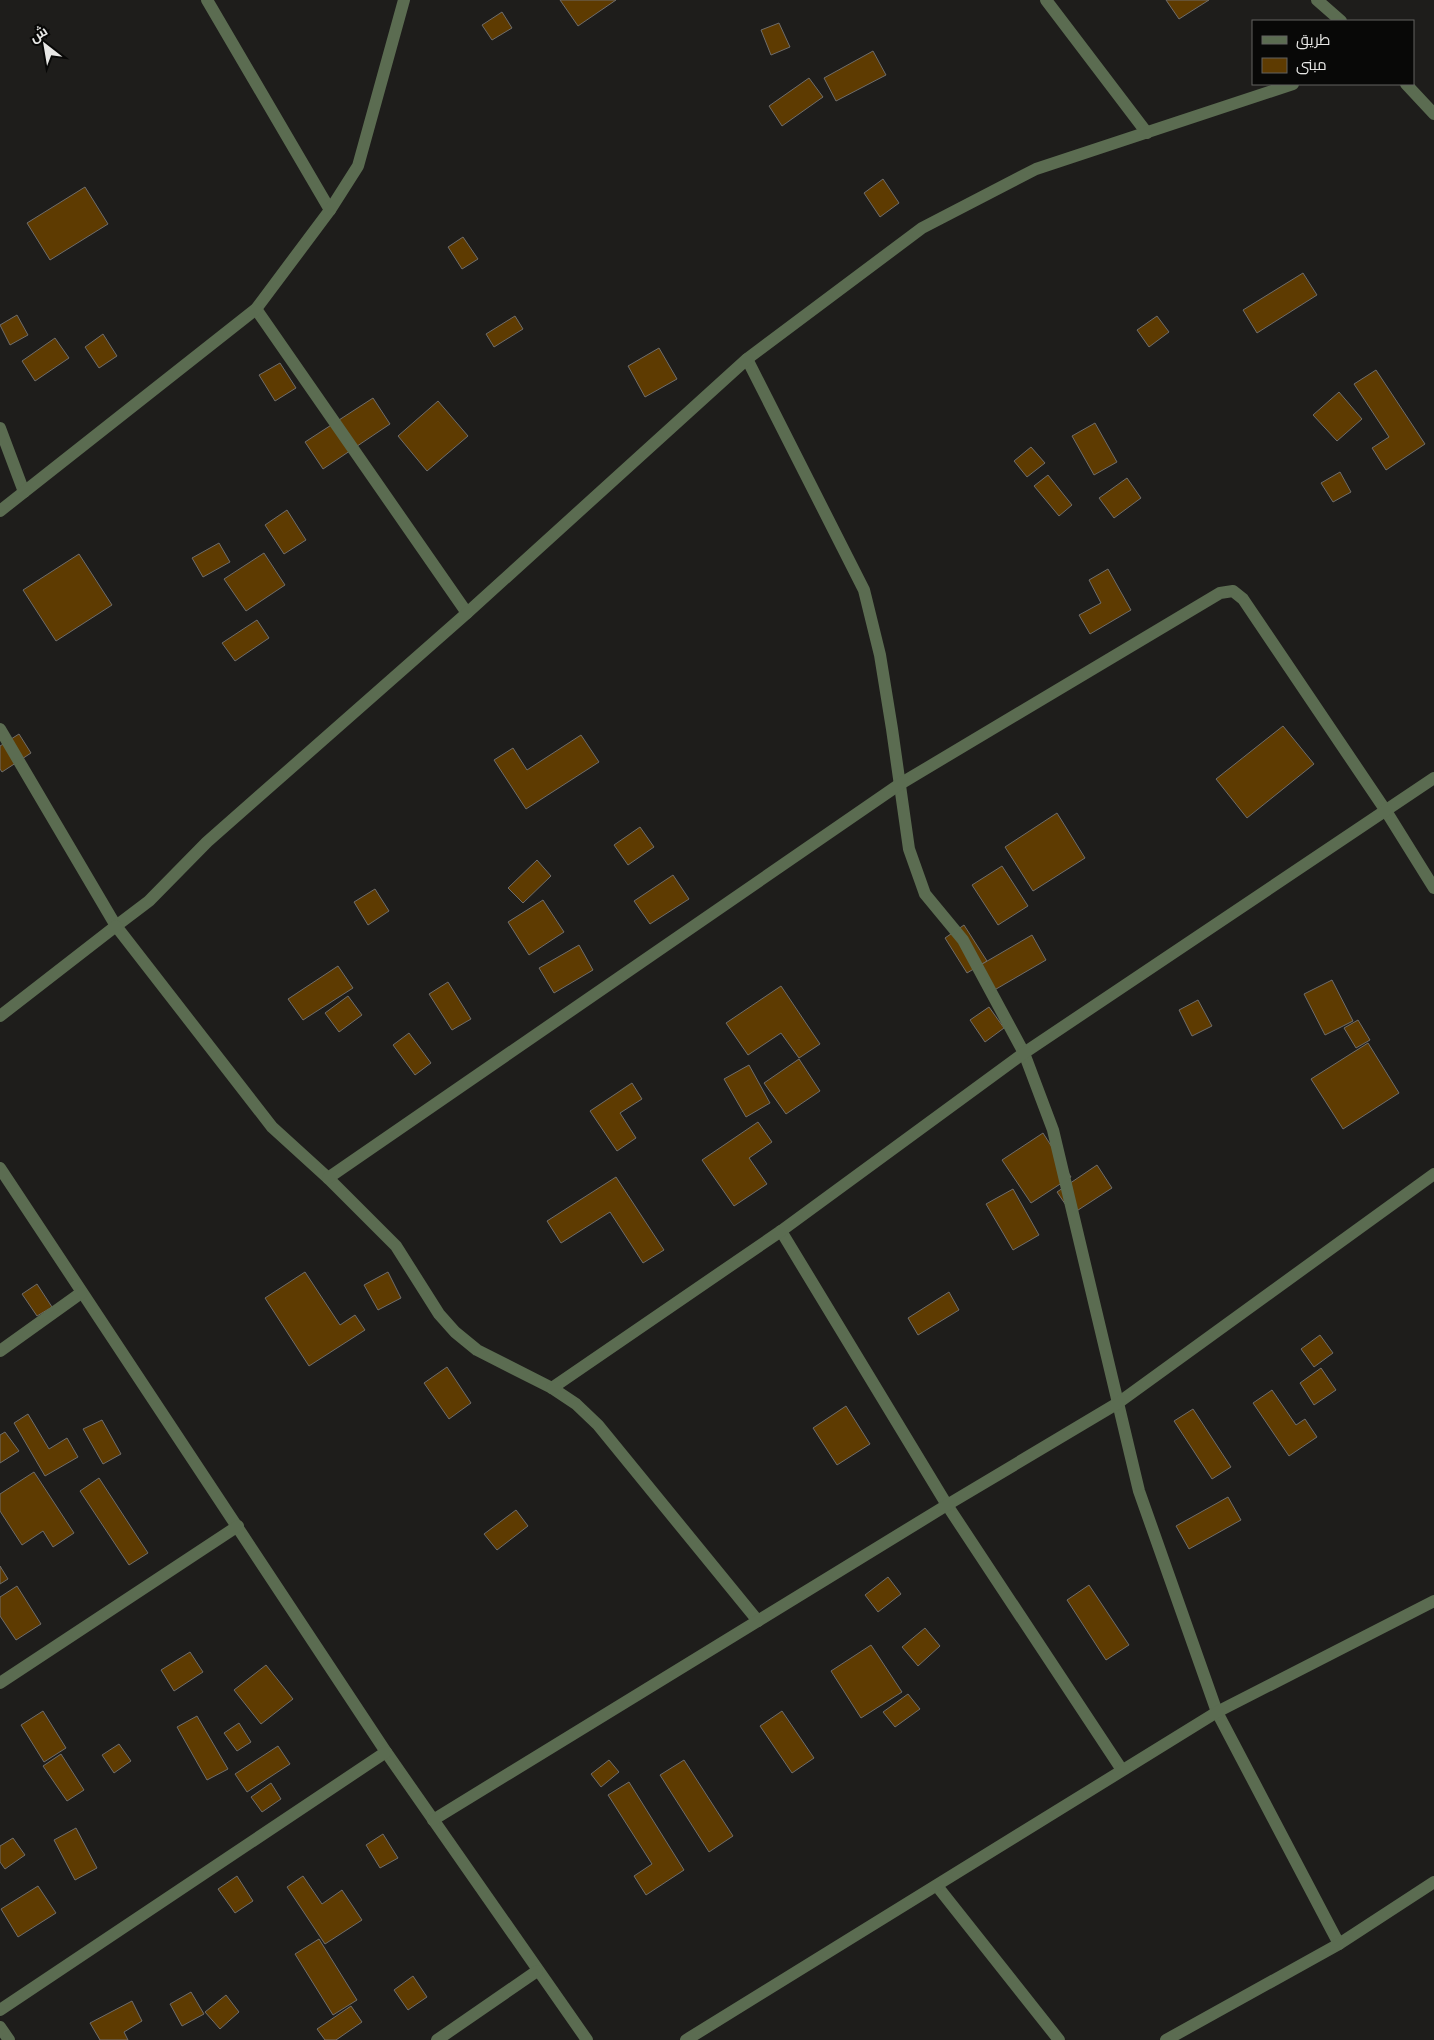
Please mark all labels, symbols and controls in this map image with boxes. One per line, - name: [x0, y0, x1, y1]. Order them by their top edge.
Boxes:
- north arrow: [20, 20, 70, 70]
- legend: [1252, 20, 1414, 85]
- text: ش: [26, 22, 51, 46]
- text: طريق: [1296, 31, 1330, 50]
- text: مبنى: [1296, 56, 1327, 75]

